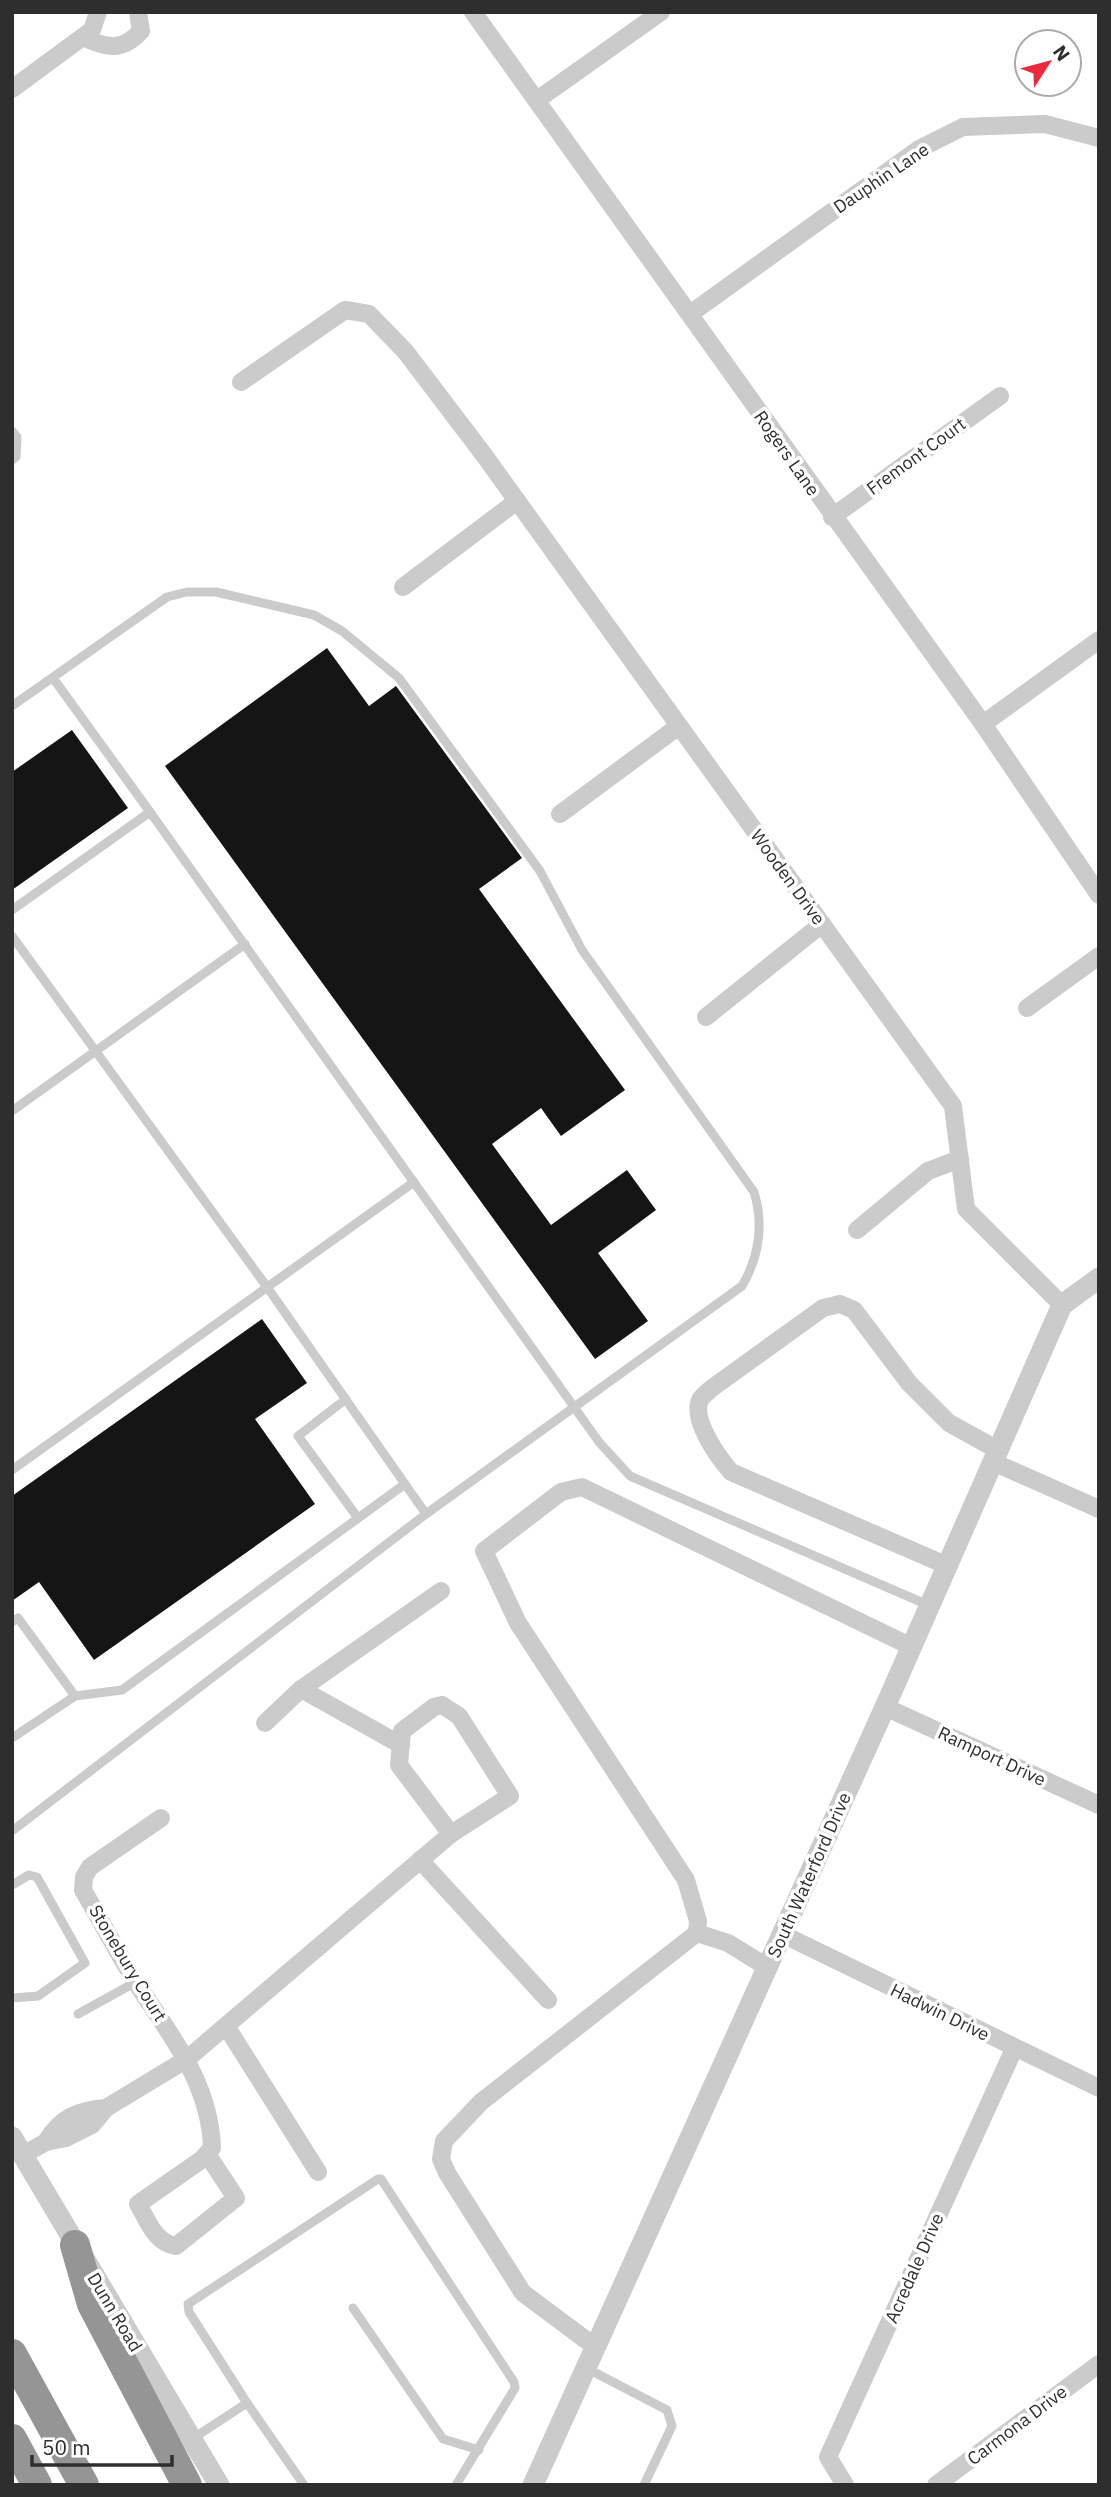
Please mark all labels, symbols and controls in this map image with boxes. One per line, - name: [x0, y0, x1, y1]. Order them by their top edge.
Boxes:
- north arrow: [1013, 28, 1083, 98]
- text: N: [1048, 40, 1076, 66]
- street label: Dauphin Lane: [829, 138, 933, 218]
- street label: Rogers Lane: [749, 406, 825, 500]
- street label: Fremont Court: [862, 412, 970, 500]
- street label: Wooden Drive: [746, 825, 830, 929]
- street label: Ramport Drive: [934, 1721, 1050, 1791]
- street label: South Waterford Drive: [762, 1789, 856, 1961]
- street label: Stonebury Court: [84, 1900, 172, 2026]
- street label: Hadwin Drive: [887, 1978, 993, 2046]
- street label: Acredale Drive: [880, 2209, 949, 2327]
- street label: Dunn Road: [82, 2268, 148, 2356]
- street label: Carmona Drive: [963, 2380, 1072, 2470]
- scale bar: [32, 2424, 172, 2468]
- text: 50 m: [42, 2433, 91, 2461]

